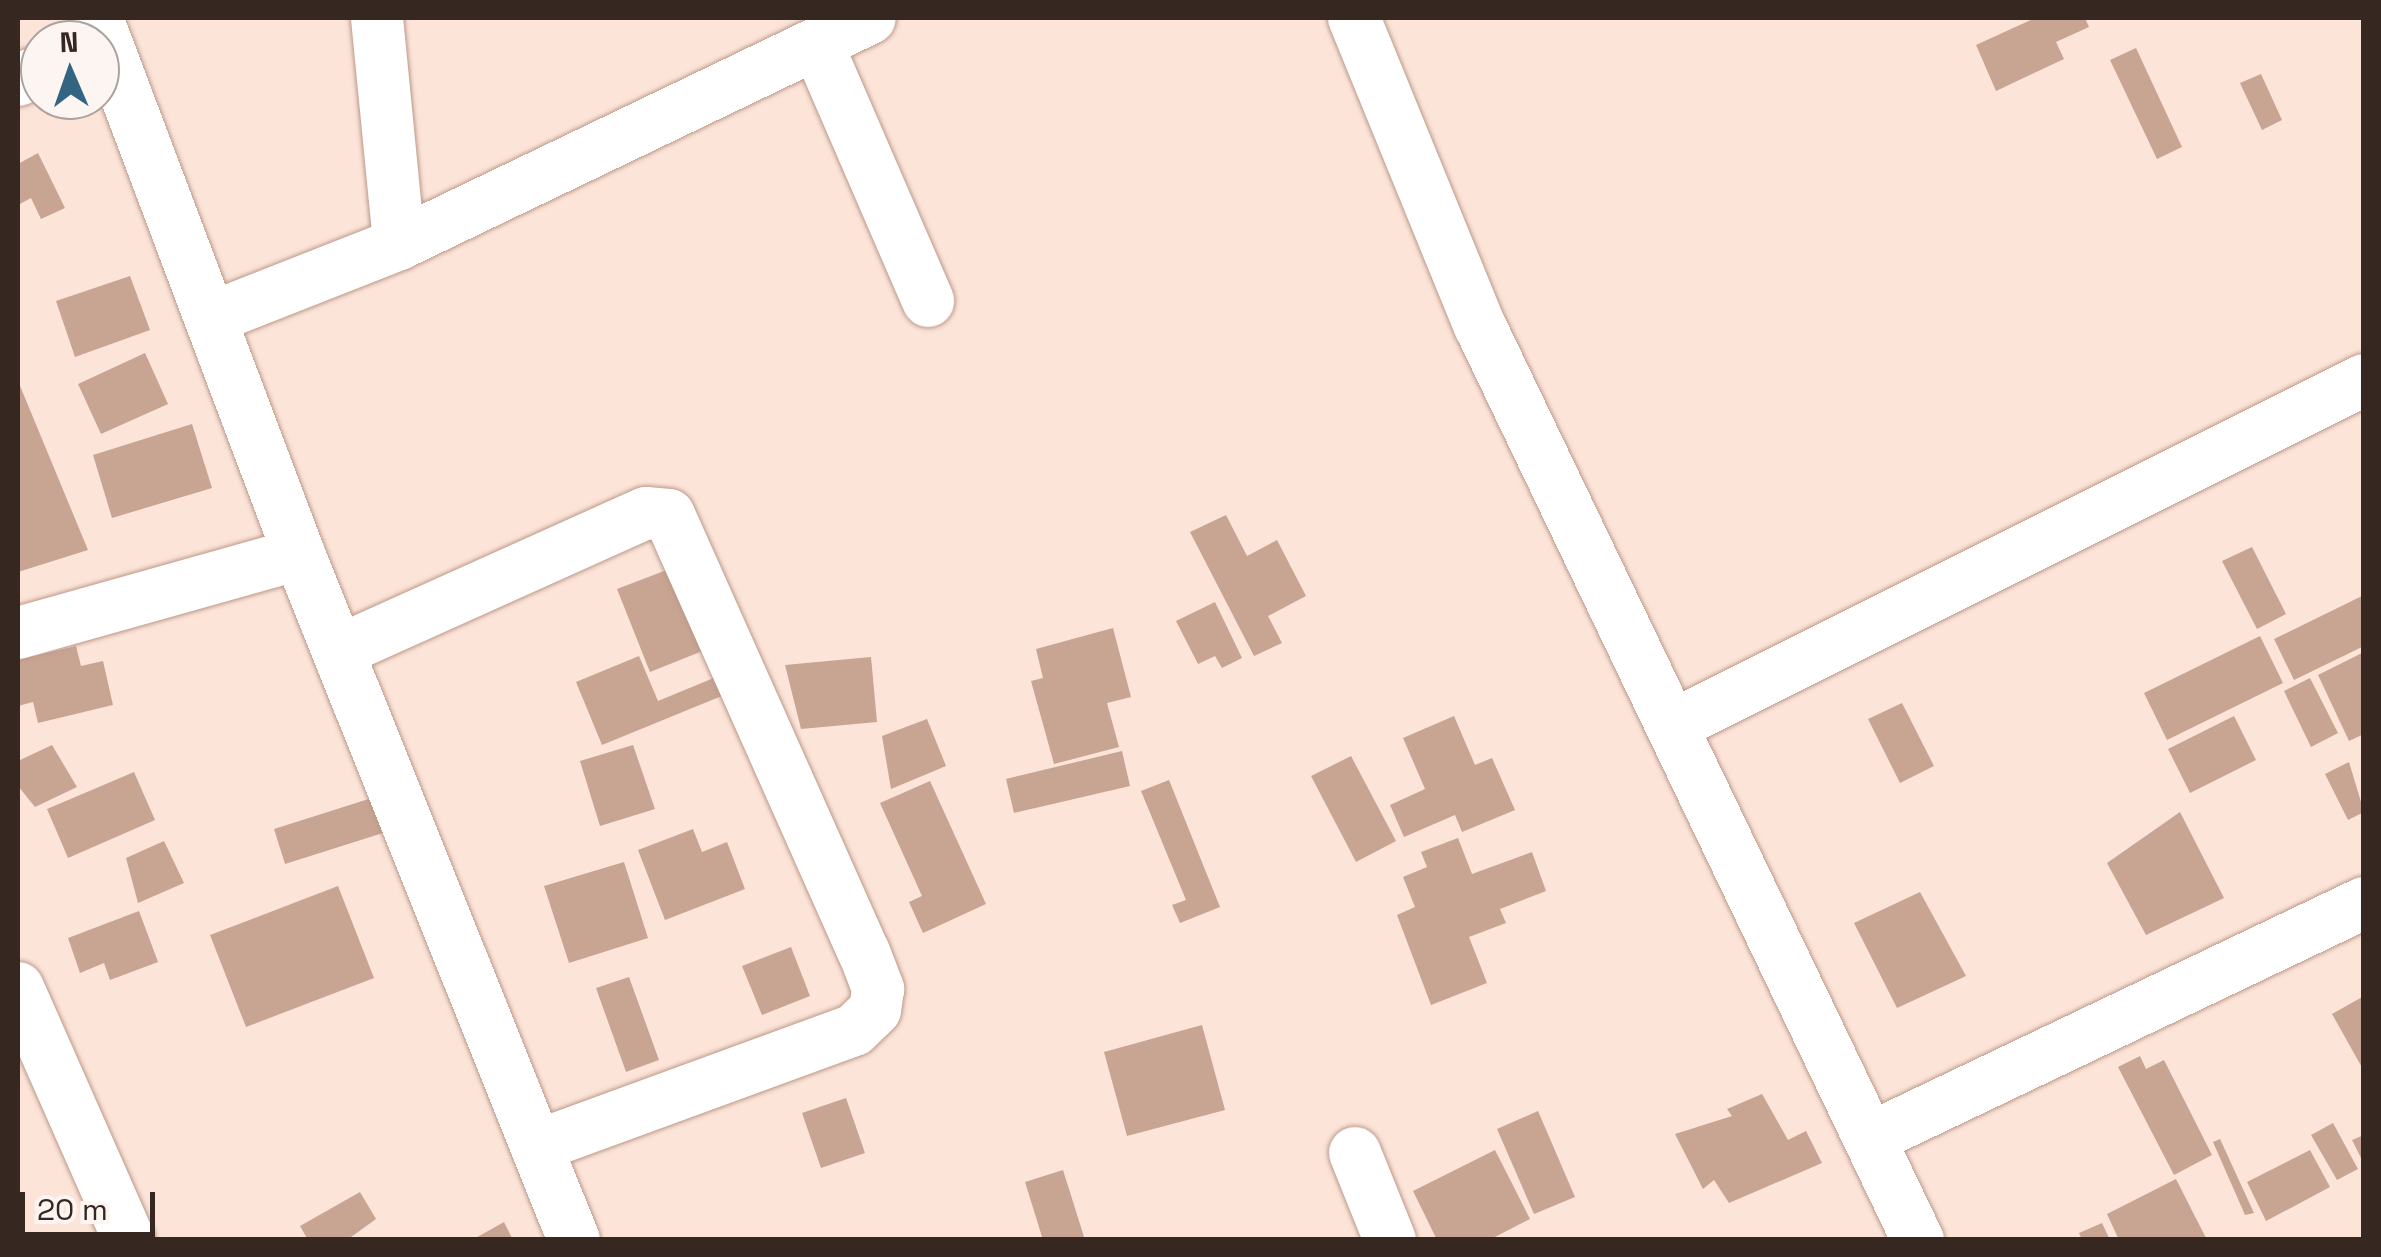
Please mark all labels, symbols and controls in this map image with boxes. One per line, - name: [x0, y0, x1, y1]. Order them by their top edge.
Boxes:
- north arrow: [20, 20, 120, 120]
- text: N: [59, 24, 79, 60]
- scale bar: [25, 1172, 160, 1234]
- text: 20 m: [37, 1190, 108, 1229]

